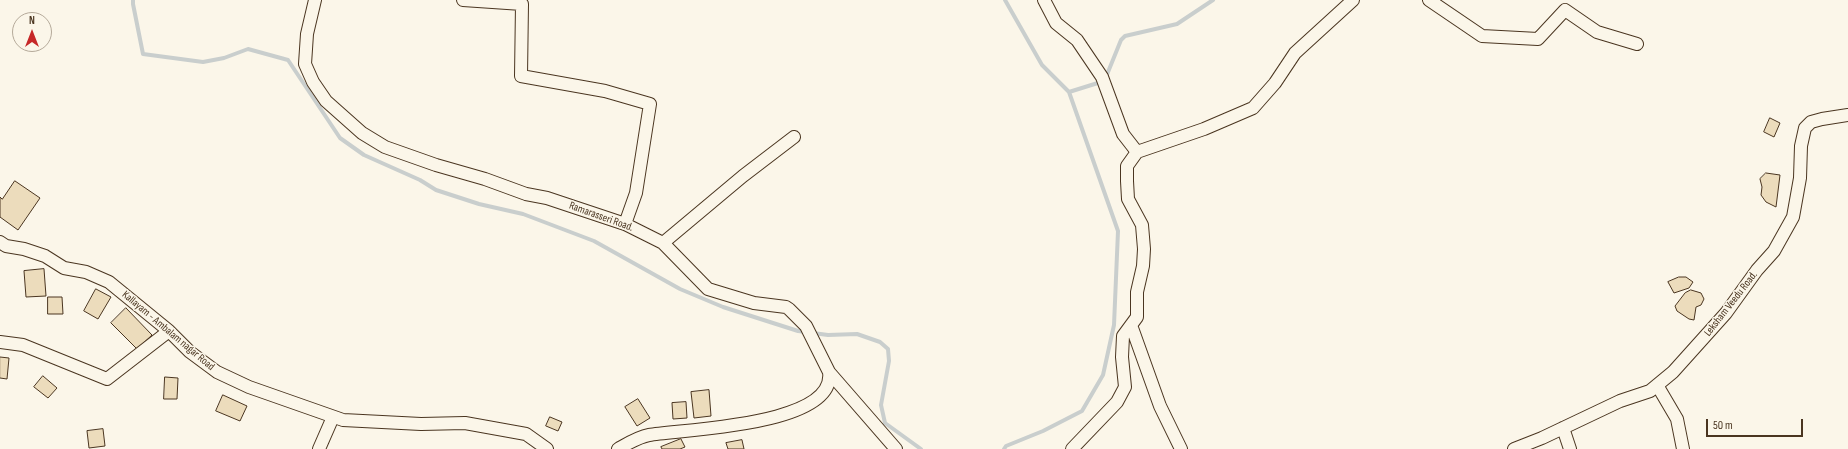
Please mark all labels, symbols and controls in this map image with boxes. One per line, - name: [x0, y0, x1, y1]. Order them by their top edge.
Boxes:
- north arrow: [12, 12, 52, 52]
- text: N: [29, 14, 35, 27]
- street label: Ramarasseri Road.: [567, 199, 635, 235]
- street label: Leksham Veedu Road.: [1702, 269, 1760, 339]
- street label: Kallayam - Ambalam nagar Road: [119, 288, 217, 374]
- scale bar: [1708, 411, 1805, 437]
- text: 50 m: [1713, 418, 1733, 433]

